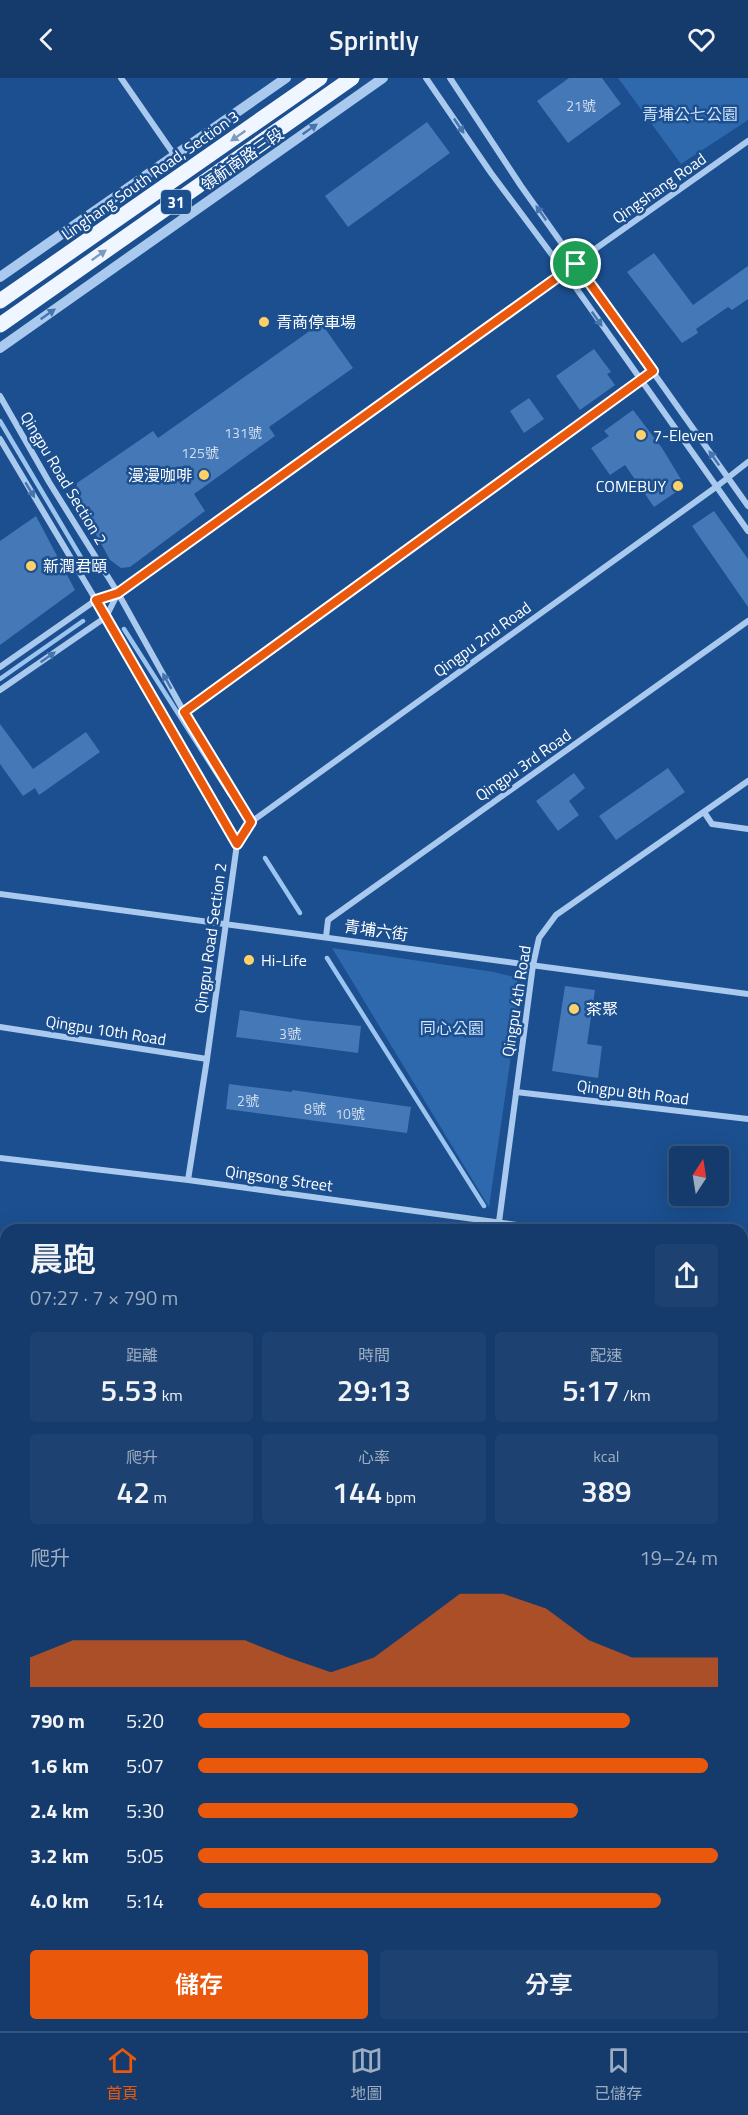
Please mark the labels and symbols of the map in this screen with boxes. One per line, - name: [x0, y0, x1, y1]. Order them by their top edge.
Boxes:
- house number: 21號: [566, 95, 596, 116]
- park label: 青埔公七公園: [642, 102, 738, 126]
- street label: Linghang South Road, Section 3: [56, 104, 244, 246]
- one-way arrow: [453, 118, 465, 134]
- street label: 領航南路三段: [196, 122, 288, 196]
- one-way arrow: [302, 123, 318, 135]
- one-way arrow: [230, 129, 245, 141]
- street label: Qingshang Road: [607, 147, 711, 229]
- road number: 31: [161, 190, 191, 214]
- one-way arrow: [535, 206, 547, 222]
- pin: [550, 238, 601, 289]
- one-way arrow: [91, 249, 107, 261]
- one-way arrow: [39, 308, 55, 320]
- place label: 青商停車場: [276, 310, 356, 334]
- one-way arrow: [591, 310, 603, 326]
- marker: 青商停車場: [257, 315, 271, 329]
- street label: Qingpu Road Section 2: [15, 407, 113, 549]
- house number: 131號: [224, 422, 262, 443]
- place label: 7-Eleven: [653, 423, 714, 447]
- marker: 7-Eleven: [634, 428, 648, 442]
- house number: 125號: [181, 442, 219, 463]
- one-way arrow: [708, 450, 720, 466]
- place label: 漫漫咖啡: [128, 463, 192, 487]
- marker: 漫漫咖啡: [197, 468, 211, 482]
- place label: COMEBUY: [596, 474, 666, 498]
- marker: COMEBUY: [671, 479, 685, 493]
- one-way arrow: [24, 482, 35, 498]
- place label: 新潤君頤: [43, 554, 107, 578]
- marker: 新潤君頤: [24, 559, 38, 573]
- street label: Qingpu 2nd Road: [428, 595, 536, 683]
- one-way arrow: [40, 652, 56, 663]
- one-way arrow: [162, 673, 172, 690]
- street label: Qingpu 3rd Road: [470, 723, 576, 807]
- street label: Qingpu Road Section 2: [188, 861, 232, 1015]
- street label: 青埔六街: [343, 914, 409, 946]
- street label: Qingpu 4th Road: [495, 943, 537, 1059]
- place label: Hi-Life: [261, 948, 307, 972]
- marker: Hi-Life: [242, 953, 256, 967]
- place label: 茶聚: [586, 997, 618, 1021]
- marker: 茶聚: [567, 1002, 581, 1016]
- street label: Qingpu 10th Road: [44, 1009, 168, 1051]
- park label: 同心公園: [420, 1016, 484, 1040]
- house number: 3號: [279, 1023, 301, 1044]
- street label: Qingpu 8th Road: [576, 1073, 690, 1111]
- house number: 2號: [237, 1090, 259, 1111]
- house number: 8號: [304, 1098, 326, 1119]
- house number: 10號: [335, 1103, 365, 1124]
- north arrow: [669, 1146, 729, 1206]
- street label: Qingsong Street: [224, 1159, 335, 1197]

